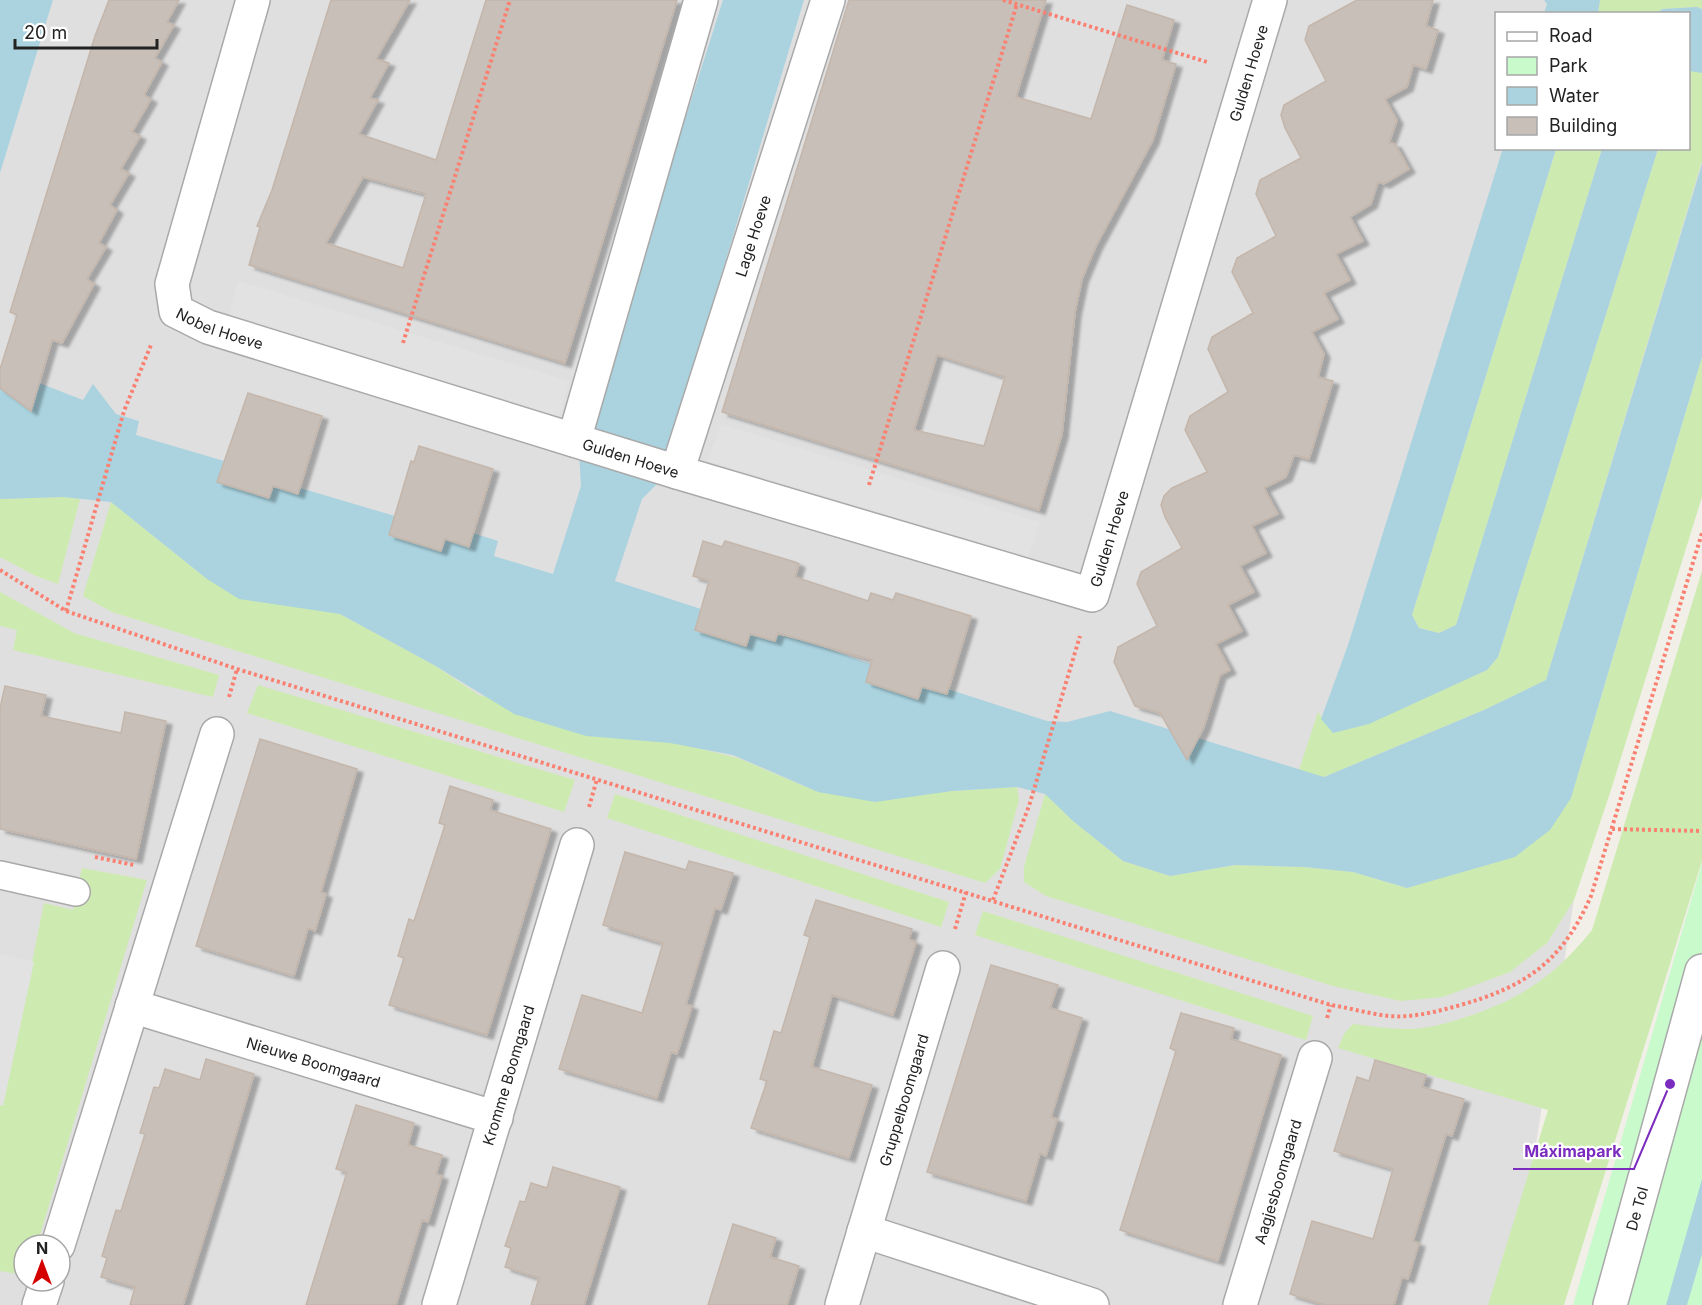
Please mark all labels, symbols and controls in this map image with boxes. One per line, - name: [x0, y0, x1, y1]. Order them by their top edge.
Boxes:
- scale bar: [15, 12, 158, 50]
- legend: [1495, 12, 1690, 150]
- text: 20 m: [24, 22, 67, 43]
- street label: Gulden Hoeve: [1225, 22, 1272, 124]
- text: Road: [1549, 25, 1592, 46]
- text: Park: [1549, 55, 1588, 76]
- text: Water: [1549, 85, 1599, 106]
- text: Building: [1549, 115, 1617, 136]
- street label: Lage Hoeve: [731, 193, 775, 279]
- street label: Nobel Hoeve: [173, 303, 266, 353]
- street label: Gulden Hoeve: [580, 434, 682, 482]
- street label: Gulden Hoeve: [1085, 488, 1132, 589]
- street label: Kromme Boomgaard: [478, 1003, 538, 1147]
- street label: Gruppelboomgaard: [875, 1031, 932, 1169]
- street label: Nieuwe Boomgaard: [244, 1032, 383, 1091]
- street label: Aagjesboomgaard: [1250, 1117, 1305, 1246]
- callout: Máximapark: [1513, 1135, 1634, 1169]
- text: Máximapark: [1524, 1141, 1622, 1161]
- street label: De Tol: [1621, 1184, 1652, 1233]
- north arrow: [12, 1233, 72, 1293]
- text: N: [36, 1238, 48, 1258]

